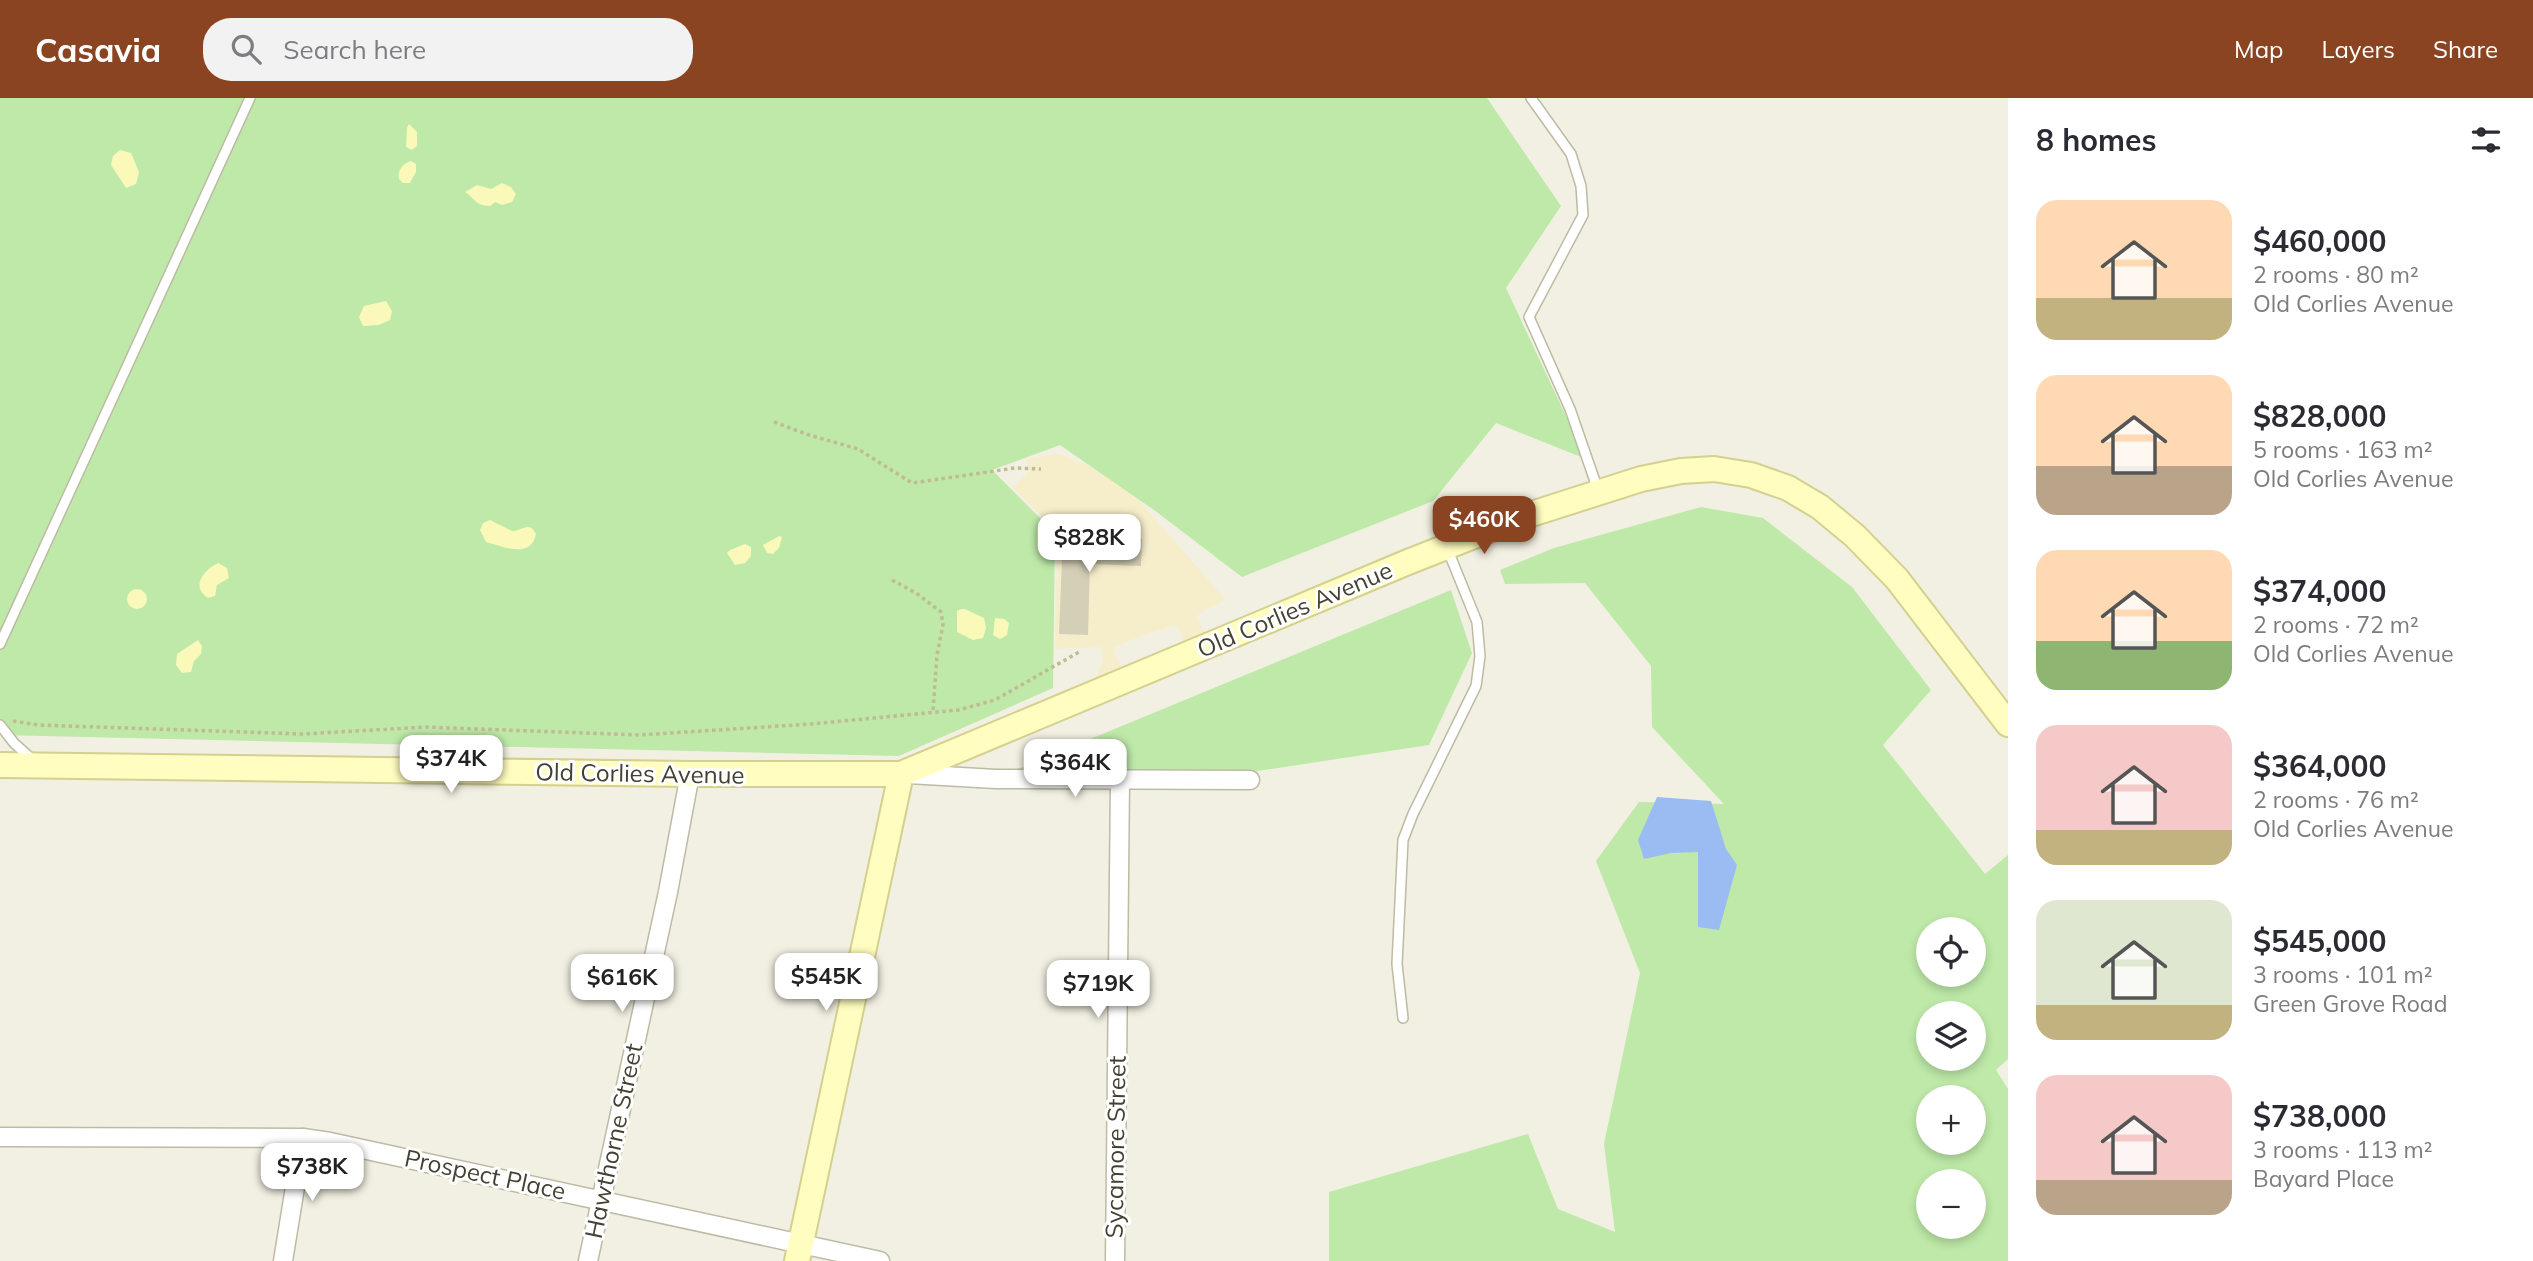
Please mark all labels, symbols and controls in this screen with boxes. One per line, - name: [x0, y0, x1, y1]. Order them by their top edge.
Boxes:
- search box: [203, 18, 693, 81]
- text: Casavia: [35, 29, 161, 70]
- icon: search: [227, 30, 265, 68]
- text: Search here: [283, 33, 426, 66]
- text: Map: [2234, 34, 2283, 64]
- text: Layers: [2321, 34, 2395, 64]
- text: Share: [2433, 34, 2498, 64]
- text: 8 homes: [2036, 121, 2157, 159]
- icon: filters: [2467, 121, 2505, 159]
- text: $460,000: [2253, 222, 2386, 260]
- icon: home: [2092, 228, 2176, 312]
- text: 2 rooms · 80 m²: [2253, 260, 2419, 289]
- text: Old Corlies Avenue: [2253, 289, 2453, 318]
- text: $828,000: [2253, 397, 2386, 435]
- icon: home: [2092, 403, 2176, 487]
- text: 5 rooms · 163 m²: [2253, 435, 2433, 464]
- text: Old Corlies Avenue: [2253, 464, 2453, 493]
- pin: $460K: [1435, 496, 1533, 556]
- text: $460K: [1449, 504, 1519, 533]
- pin: $828K: [1040, 514, 1138, 574]
- text: $828K: [1054, 522, 1124, 551]
- street label: Old Corlies Avenue: [1192, 554, 1397, 664]
- text: $374,000: [2253, 572, 2386, 610]
- icon: home: [2092, 578, 2176, 662]
- text: 2 rooms · 72 m²: [2253, 610, 2419, 639]
- text: Old Corlies Avenue: [2253, 639, 2453, 668]
- pin: $374K: [402, 736, 500, 795]
- pin: $364K: [1026, 740, 1124, 799]
- text: $374K: [416, 743, 486, 772]
- text: $364K: [1040, 747, 1110, 776]
- text: $364,000: [2253, 747, 2386, 785]
- icon: home: [2092, 753, 2176, 837]
- street label: Old Corlies Avenue: [535, 756, 745, 790]
- text: 2 rooms · 76 m²: [2253, 785, 2419, 814]
- text: Old Corlies Avenue: [2253, 814, 2453, 843]
- map controls: [1916, 917, 1986, 1239]
- button: locate: [1916, 917, 1986, 987]
- text: $545,000: [2253, 922, 2386, 960]
- icon: home: [2092, 928, 2176, 1012]
- pin: $616K: [573, 954, 671, 1014]
- pin: $545K: [777, 954, 875, 1013]
- pin: $719K: [1049, 960, 1147, 1020]
- text: 3 rooms · 101 m²: [2253, 960, 2433, 989]
- text: $545K: [791, 961, 861, 990]
- text: $616K: [587, 962, 657, 991]
- text: $719K: [1063, 968, 1133, 997]
- text: Green Grove Road: [2253, 989, 2447, 1018]
- button: layers: [1916, 1001, 1986, 1071]
- street label: Hawthorne Street: [578, 1041, 648, 1241]
- street label: Sycamore Street: [1098, 1055, 1132, 1239]
- button: +: [1916, 1085, 1986, 1155]
- text: $738,000: [2253, 1097, 2386, 1135]
- icon: home: [2092, 1103, 2176, 1187]
- text: 3 rooms · 113 m²: [2253, 1135, 2433, 1164]
- street label: Prospect Place: [402, 1142, 569, 1206]
- pin: $738K: [263, 1144, 361, 1203]
- text: $738K: [277, 1151, 347, 1180]
- text: Bayard Place: [2253, 1164, 2394, 1193]
- button: −: [1916, 1169, 1986, 1239]

